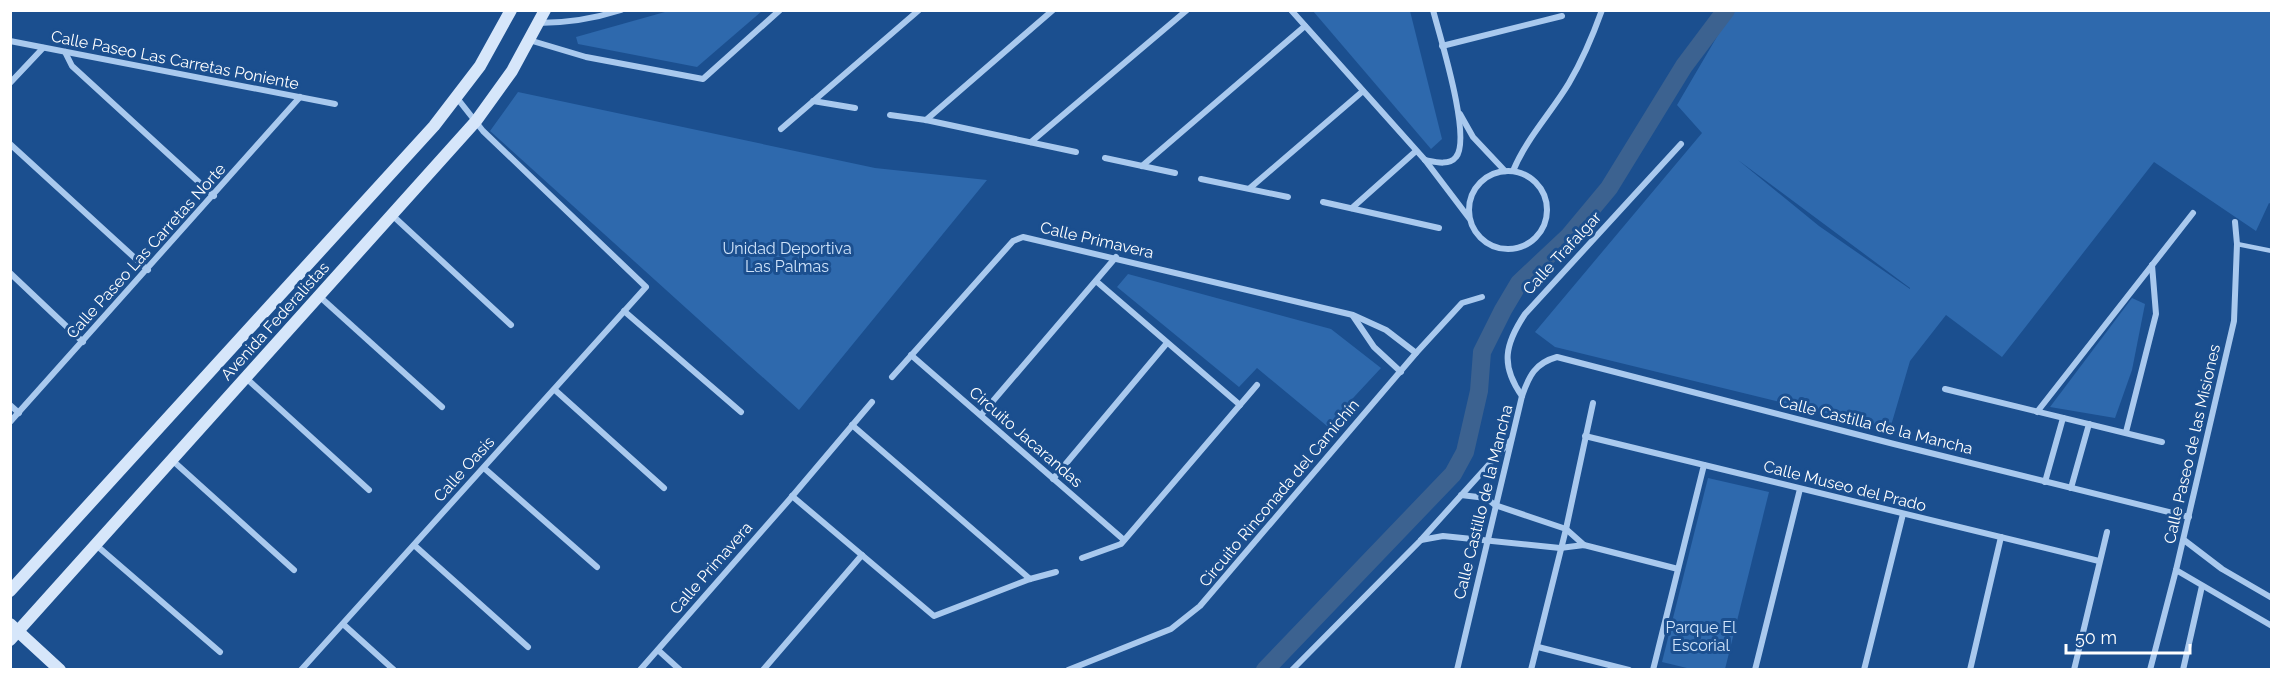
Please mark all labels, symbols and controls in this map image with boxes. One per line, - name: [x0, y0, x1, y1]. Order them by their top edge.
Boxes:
- street label: Calle Paseo Las Carretas Poniente: [49, 27, 301, 93]
- street label: Calle Paseo Las Carretas Norte: [62, 160, 230, 342]
- street label: Calle Trafalgar: [1519, 207, 1606, 298]
- street label: Calle Primavera: [1038, 218, 1156, 262]
- park label: Unidad Deportiva Las Palmas: [722, 239, 852, 276]
- street label: Avenida Federalistas: [217, 258, 333, 384]
- street label: Calle Paseo de las Misiones: [2160, 342, 2224, 546]
- street label: Circuito Jacarandas: [965, 383, 1087, 492]
- street label: Calle Castilla de la Mancha: [1777, 392, 1975, 458]
- street label: Circuito Rinconada del Camichín: [1195, 395, 1363, 591]
- street label: Calle Castillo de la Mancha: [1450, 403, 1516, 601]
- street label: Calle Oasis: [430, 432, 499, 506]
- street label: Calle Museo del Prado: [1762, 457, 1928, 515]
- street label: Calle Primavera: [666, 518, 756, 618]
- scale bar: [2066, 617, 2190, 655]
- park label: Parque El Escorial: [1666, 618, 1737, 655]
- text: 50 m: [2075, 627, 2117, 648]

